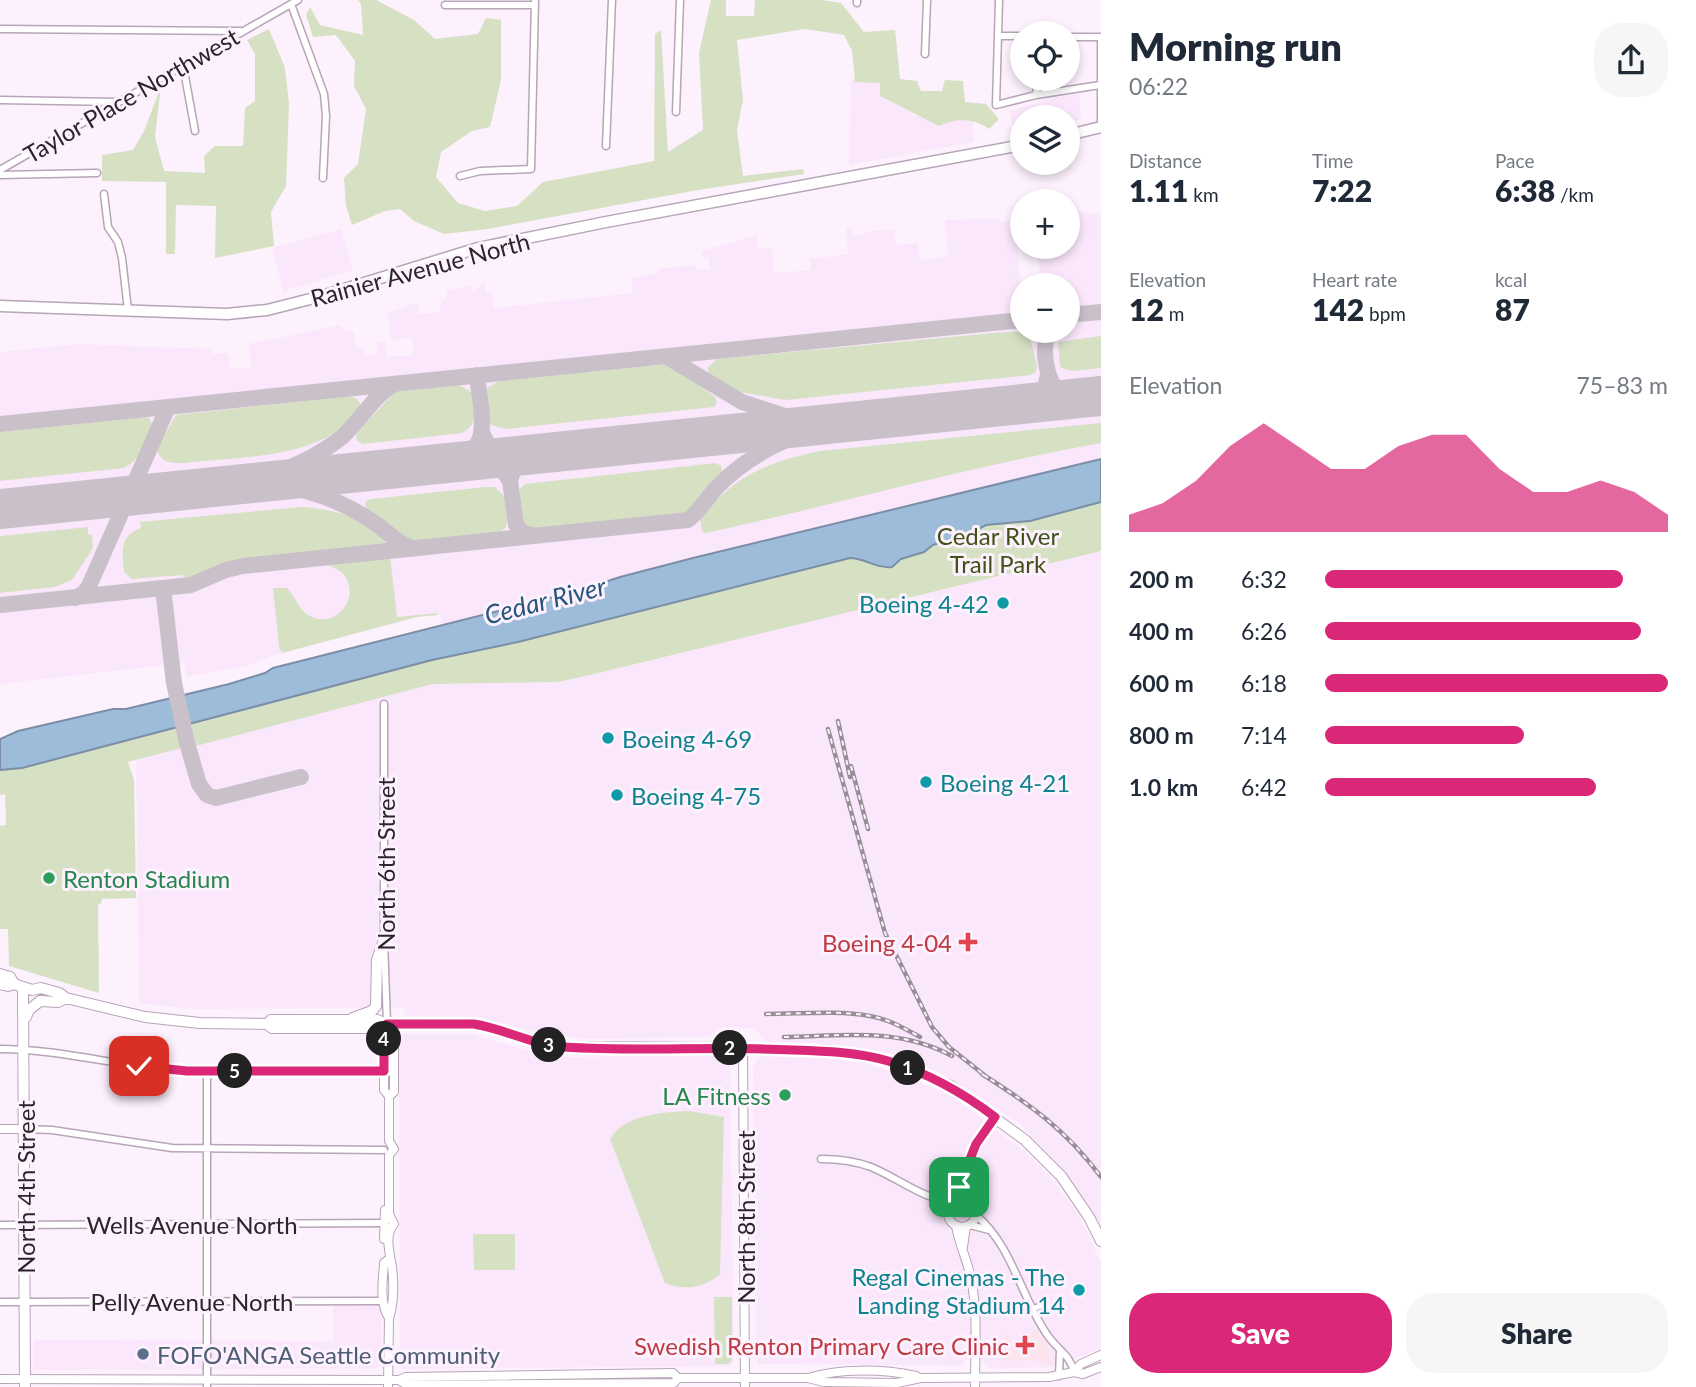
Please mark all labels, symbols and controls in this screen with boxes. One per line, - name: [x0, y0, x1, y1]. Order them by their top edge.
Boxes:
- street label: Taylor Place Northwest: [18, 21, 244, 168]
- map controls: [1010, 21, 1080, 343]
- button: locate: [1010, 21, 1080, 91]
- text: Morning run: [1129, 23, 1342, 69]
- button: share: [1594, 23, 1668, 97]
- text: 06:22: [1129, 72, 1188, 100]
- button: layers: [1010, 105, 1080, 175]
- text: Distance: [1129, 149, 1202, 172]
- text: Time: [1312, 149, 1353, 172]
- text: Pace: [1495, 149, 1534, 172]
- text: 1.11: [1129, 172, 1188, 208]
- text: 7:22: [1312, 172, 1372, 208]
- text: 6:38: [1495, 172, 1555, 208]
- text: km: [1188, 183, 1219, 206]
- text: /km: [1555, 183, 1594, 206]
- button: +: [1010, 189, 1080, 259]
- street label: Rainier Avenue North: [307, 226, 533, 312]
- text: Elevation: [1129, 268, 1206, 291]
- text: Heart rate: [1312, 268, 1397, 291]
- text: kcal: [1495, 268, 1527, 291]
- button: −: [1010, 273, 1080, 343]
- text: 12: [1129, 291, 1164, 327]
- text: 142: [1312, 291, 1364, 327]
- text: 87: [1495, 291, 1530, 327]
- text: m: [1164, 302, 1184, 325]
- text: bpm: [1364, 302, 1406, 325]
- text: Elevation: [1129, 371, 1222, 399]
- text: 75–83 m: [1576, 371, 1668, 399]
- park label: Cedar River Trail Park: [937, 521, 1059, 578]
- text: 200 m: [1129, 565, 1194, 593]
- text: 6:32: [1241, 565, 1287, 593]
- water label: Cedar River: [481, 569, 610, 631]
- place label: Boeing 4-42: [859, 589, 989, 618]
- marker: Boeing 4-42: [995, 595, 1011, 611]
- text: 400 m: [1129, 617, 1194, 645]
- text: 6:26: [1241, 617, 1287, 645]
- text: 600 m: [1129, 669, 1194, 697]
- text: 6:18: [1241, 669, 1287, 697]
- text: 800 m: [1129, 721, 1194, 749]
- text: 7:14: [1241, 721, 1287, 749]
- place label: Boeing 4-69: [622, 724, 752, 753]
- marker: Boeing 4-69: [600, 730, 616, 746]
- place label: Boeing 4-21: [940, 768, 1070, 797]
- text: 1.0 km: [1129, 773, 1198, 801]
- text: 6:42: [1241, 773, 1287, 801]
- marker: Boeing 4-21: [918, 774, 934, 790]
- street label: North 6th Street: [371, 777, 400, 951]
- place label: Boeing 4-75: [631, 781, 761, 810]
- marker: Boeing 4-75: [609, 787, 625, 803]
- place label: Renton Stadium: [63, 864, 230, 893]
- marker: Renton Stadium: [41, 870, 57, 886]
- place label: Boeing 4-04: [822, 928, 952, 957]
- marker: Boeing 4-04: [958, 932, 978, 952]
- pin: 4: [366, 1021, 402, 1056]
- text: 4: [378, 1027, 389, 1050]
- pin: 3: [532, 1028, 566, 1062]
- pin: 2: [712, 1030, 748, 1066]
- text: 3: [543, 1033, 554, 1056]
- pin: [109, 1036, 169, 1096]
- text: 2: [724, 1036, 735, 1059]
- icon: check: [120, 1047, 158, 1085]
- pin: 1: [890, 1050, 926, 1086]
- pin: 5: [218, 1054, 252, 1088]
- text: 1: [902, 1056, 913, 1079]
- text: 5: [229, 1059, 240, 1082]
- place label: LA Fitness: [662, 1081, 771, 1110]
- marker: LA Fitness: [777, 1087, 793, 1103]
- street label: North 4th Street: [11, 1100, 40, 1274]
- street label: North 8th Street: [731, 1130, 760, 1304]
- pin: [929, 1157, 989, 1217]
- icon: arrive: [940, 1168, 978, 1206]
- street label: Wells Avenue North: [86, 1210, 298, 1239]
- place label: Regal Cinemas - The Landing Stadium 14: [851, 1262, 1065, 1319]
- marker: Regal Cinemas - The Landing Stadium 14: [1071, 1282, 1087, 1298]
- street label: Pelly Avenue North: [91, 1287, 293, 1316]
- button: Save: [1129, 1293, 1392, 1373]
- button: Share: [1406, 1293, 1668, 1373]
- place label: Swedish Renton Primary Care Clinic: [634, 1331, 1009, 1360]
- marker: Swedish Renton Primary Care Clinic: [1015, 1335, 1035, 1355]
- place label: FOFO'ANGA Seattle Community: [157, 1340, 501, 1369]
- marker: FOFO'ANGA Seattle Community: [135, 1346, 151, 1362]

